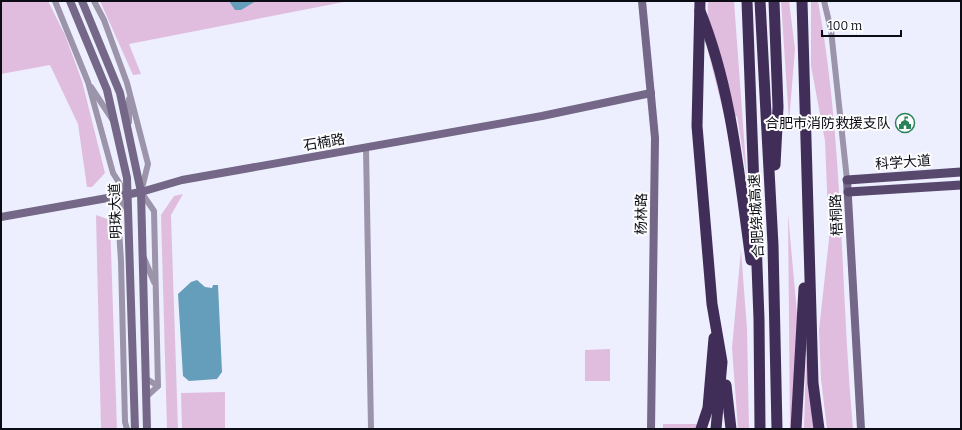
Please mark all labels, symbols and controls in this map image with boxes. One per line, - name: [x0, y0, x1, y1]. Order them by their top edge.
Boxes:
- scale bar: [822, 12, 901, 38]
- text: 100 m: [828, 19, 863, 33]
- public building icon: 合肥市消防救援支队: [894, 112, 916, 134]
- place label: 合肥市消防救援支队: [765, 115, 891, 132]
- street label: 石楠路: [302, 130, 346, 155]
- street label: 科学大道: [875, 152, 932, 173]
- street label: 合肥绕城高速: [746, 174, 767, 258]
- street label: 明珠大道: [106, 183, 125, 239]
- street label: 杨林路: [633, 193, 650, 235]
- street label: 梧桐路: [827, 194, 846, 236]

